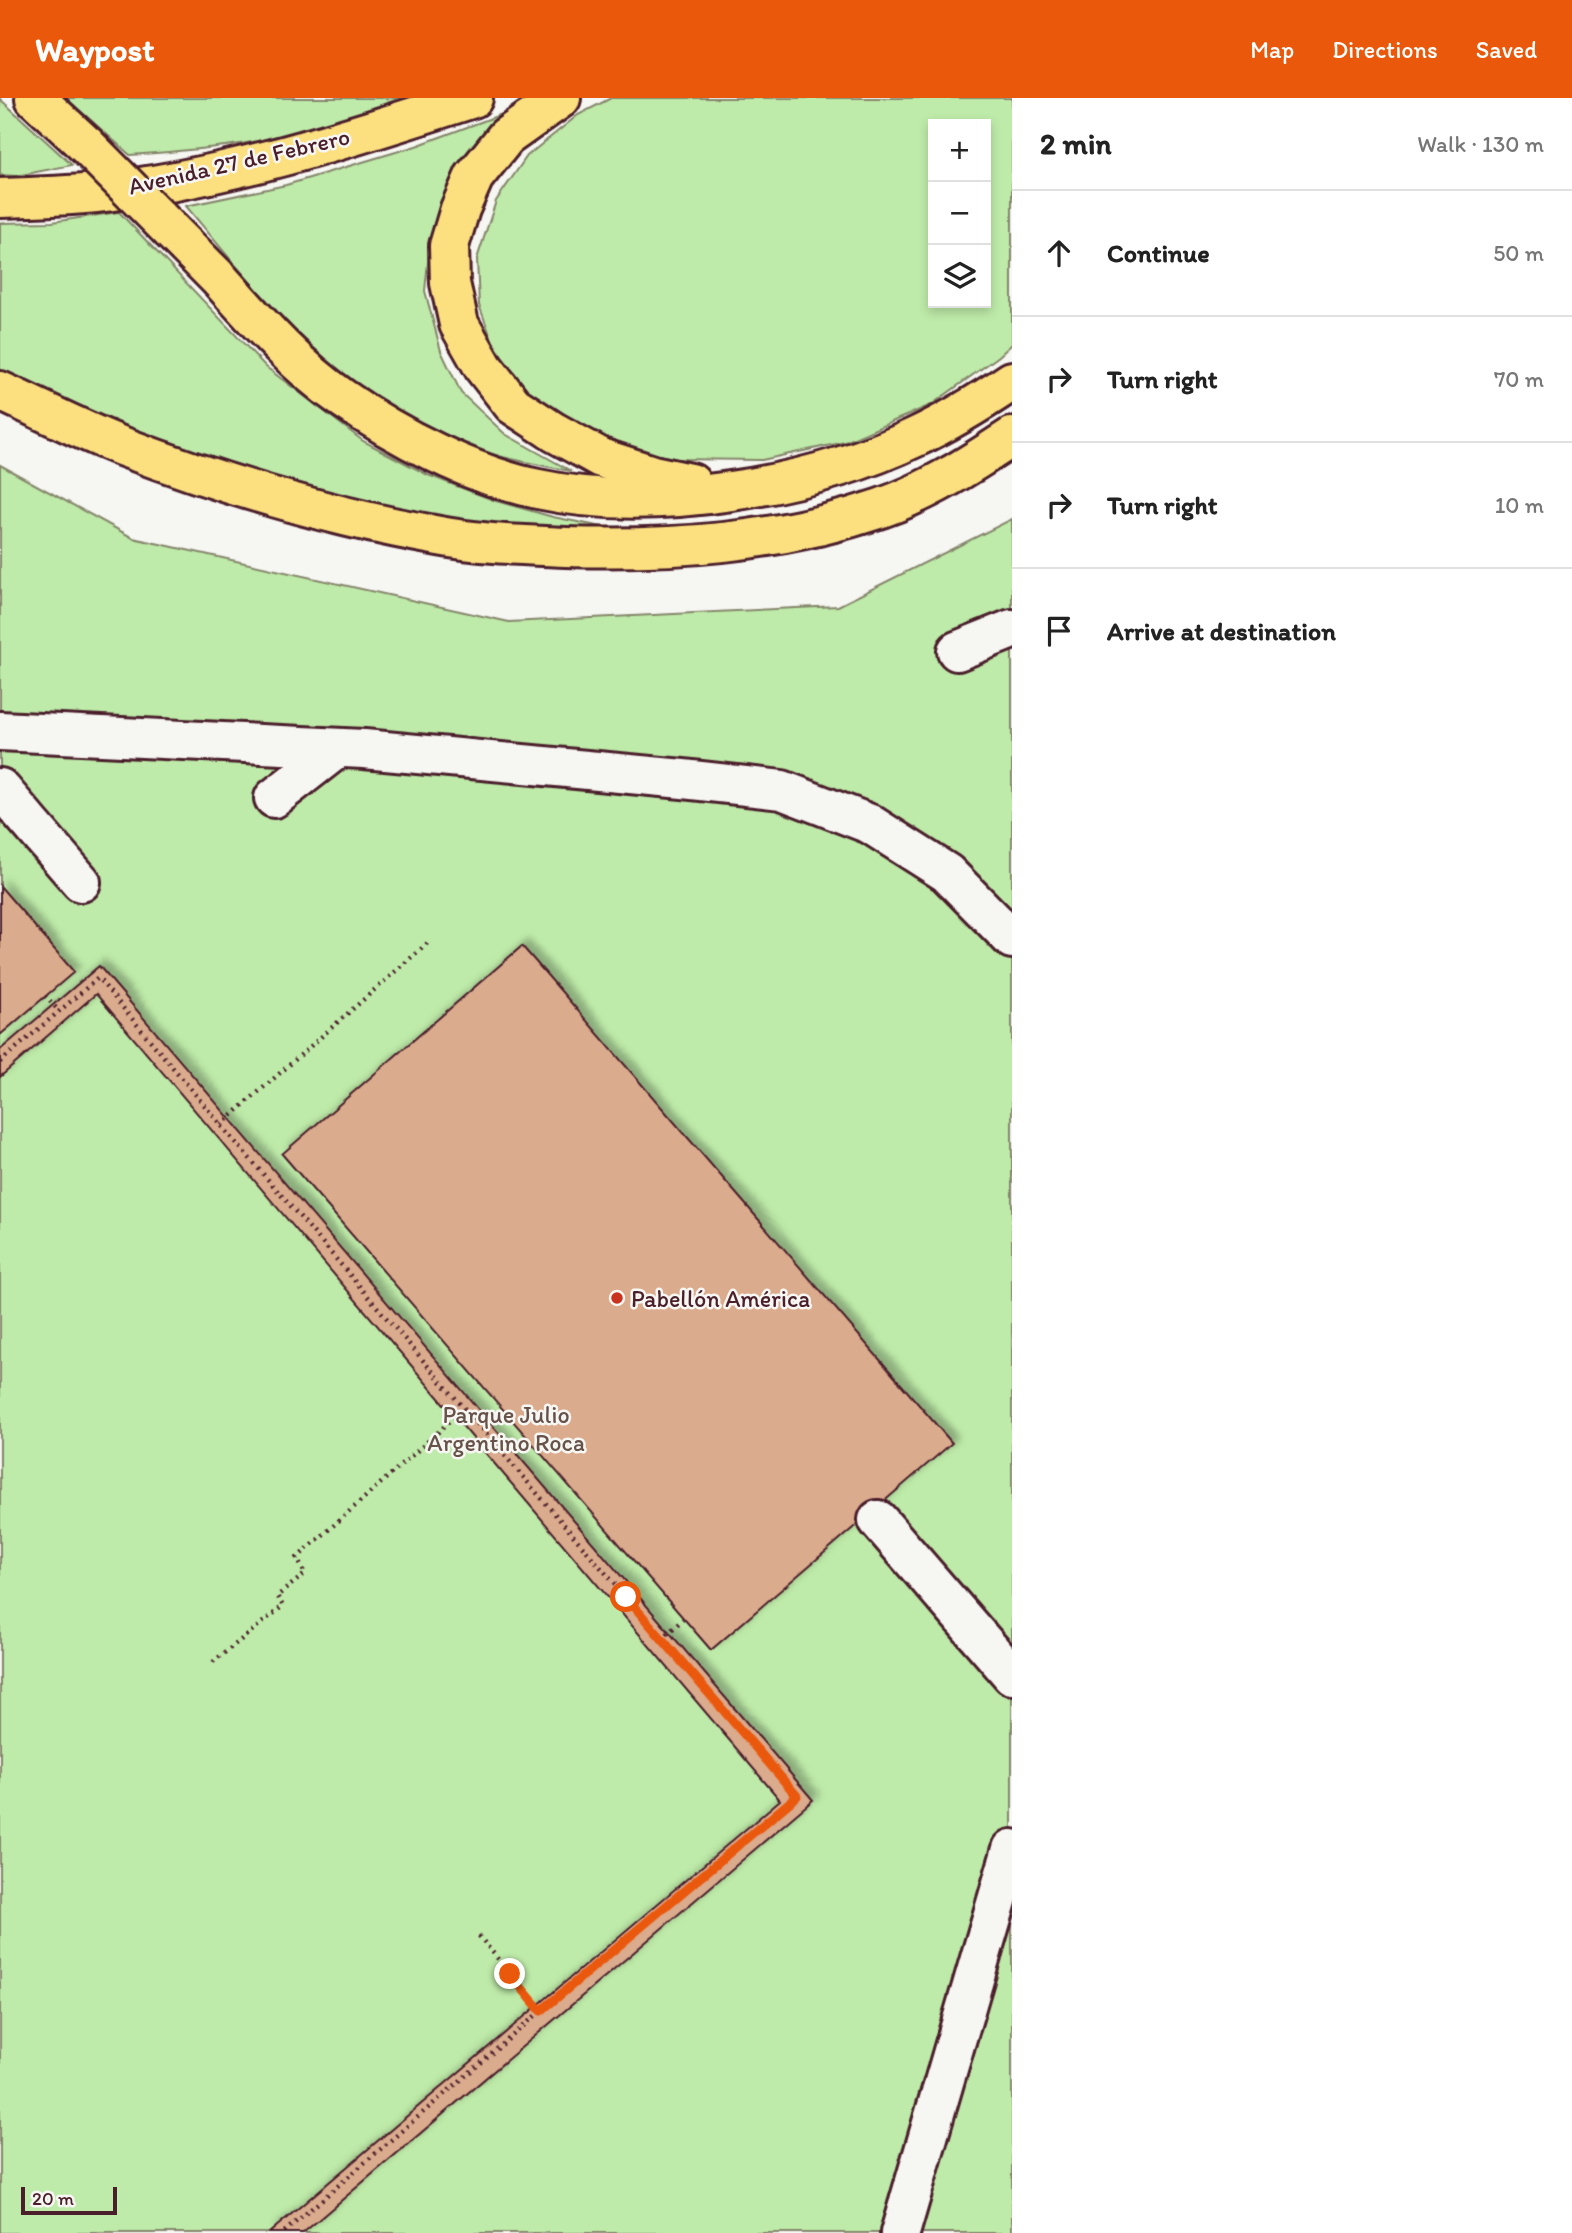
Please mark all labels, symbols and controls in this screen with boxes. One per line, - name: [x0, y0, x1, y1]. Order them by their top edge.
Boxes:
- text: Waypost: [35, 30, 155, 69]
- text: Map: [1250, 35, 1294, 64]
- text: Directions: [1332, 35, 1438, 64]
- text: Saved: [1476, 35, 1537, 64]
- map controls: [928, 119, 991, 308]
- button: +: [928, 119, 991, 182]
- street label: Avenida 27 de Febrero: [125, 121, 353, 201]
- text: 2 min: [1040, 125, 1111, 162]
- text: Walk · 130 m: [1417, 130, 1544, 158]
- button: −: [928, 182, 991, 245]
- icon: ahead: [1040, 234, 1078, 272]
- text: Continue: [1107, 237, 1210, 269]
- text: 50 m: [1493, 239, 1544, 267]
- button: layers: [928, 245, 991, 308]
- icon: right: [1040, 360, 1078, 398]
- text: Turn right: [1107, 363, 1218, 395]
- text: 70 m: [1494, 365, 1544, 393]
- icon: right: [1040, 486, 1078, 524]
- text: Turn right: [1107, 489, 1218, 521]
- text: 10 m: [1495, 491, 1544, 519]
- icon: arrive: [1040, 612, 1078, 650]
- text: Arrive at destination: [1107, 615, 1336, 647]
- place label: Pabellón América: [631, 1284, 810, 1313]
- marker: Pabellón América: [609, 1290, 625, 1306]
- park label: Parque Julio Argentino Roca: [427, 1400, 585, 1457]
- route start: [610, 1581, 641, 1612]
- route end: [494, 1958, 525, 1989]
- scale bar: [21, 2184, 117, 2216]
- text: 20 m: [32, 2187, 74, 2210]

